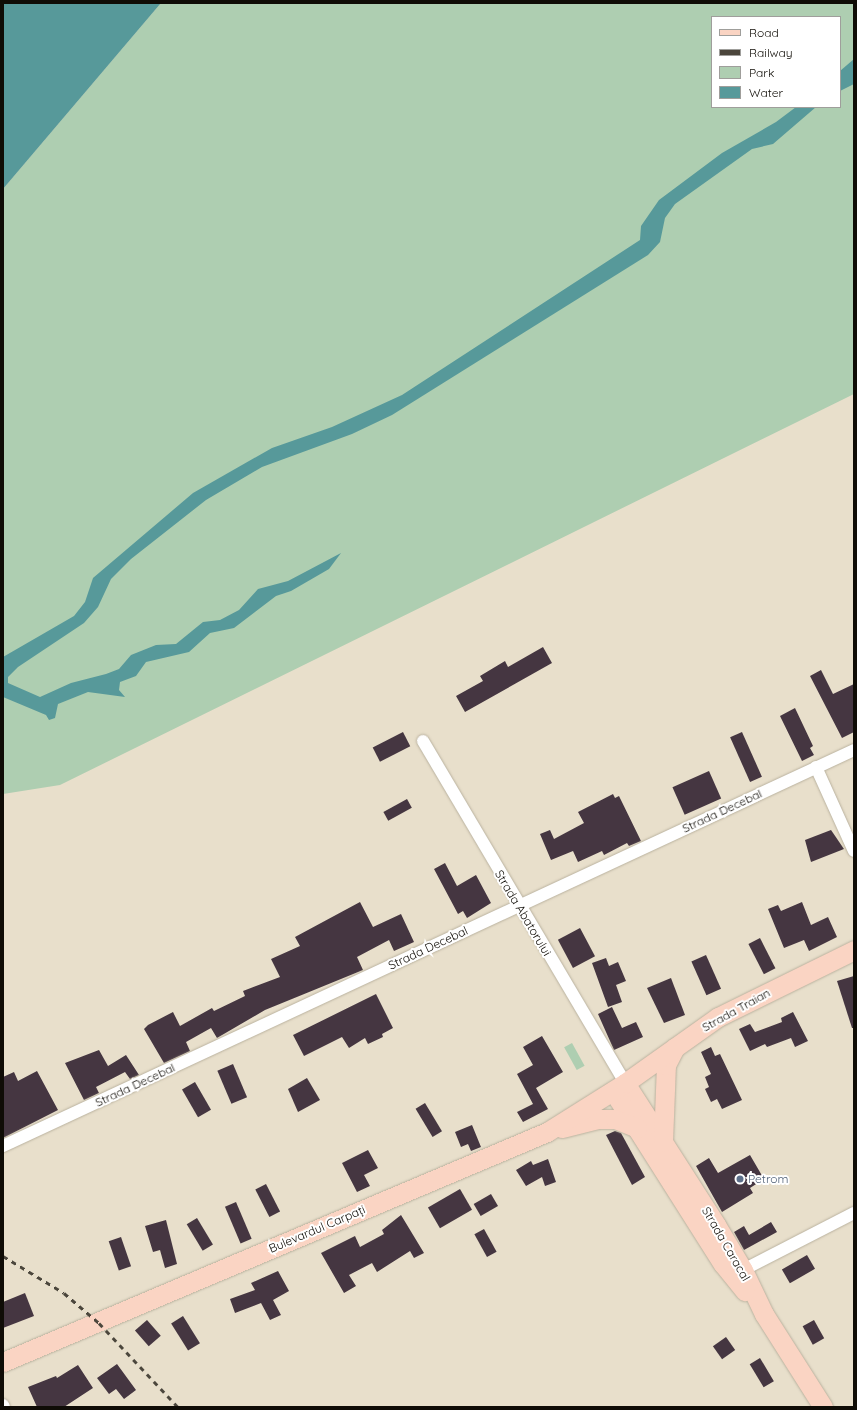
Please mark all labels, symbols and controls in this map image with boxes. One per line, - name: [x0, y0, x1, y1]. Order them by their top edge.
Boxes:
- legend: [711, 16, 841, 108]
- text: Road: [749, 25, 779, 40]
- text: Railway: [749, 45, 793, 60]
- text: Park: [749, 65, 774, 80]
- text: Water: [749, 85, 783, 100]
- street label: Strada Decebal: [680, 786, 764, 836]
- street label: Strada Abatorului: [492, 868, 554, 958]
- street label: Strada Decebal: [386, 923, 470, 973]
- street label: Strada Traian: [700, 985, 772, 1035]
- street label: Strada Decebal: [93, 1060, 177, 1110]
- place label: Petrom: [748, 1172, 788, 1186]
- marker: Petrom: [735, 1174, 745, 1184]
- street label: Bulevardul Carpați: [267, 1202, 367, 1256]
- street label: Strada Caracal: [699, 1204, 753, 1284]

